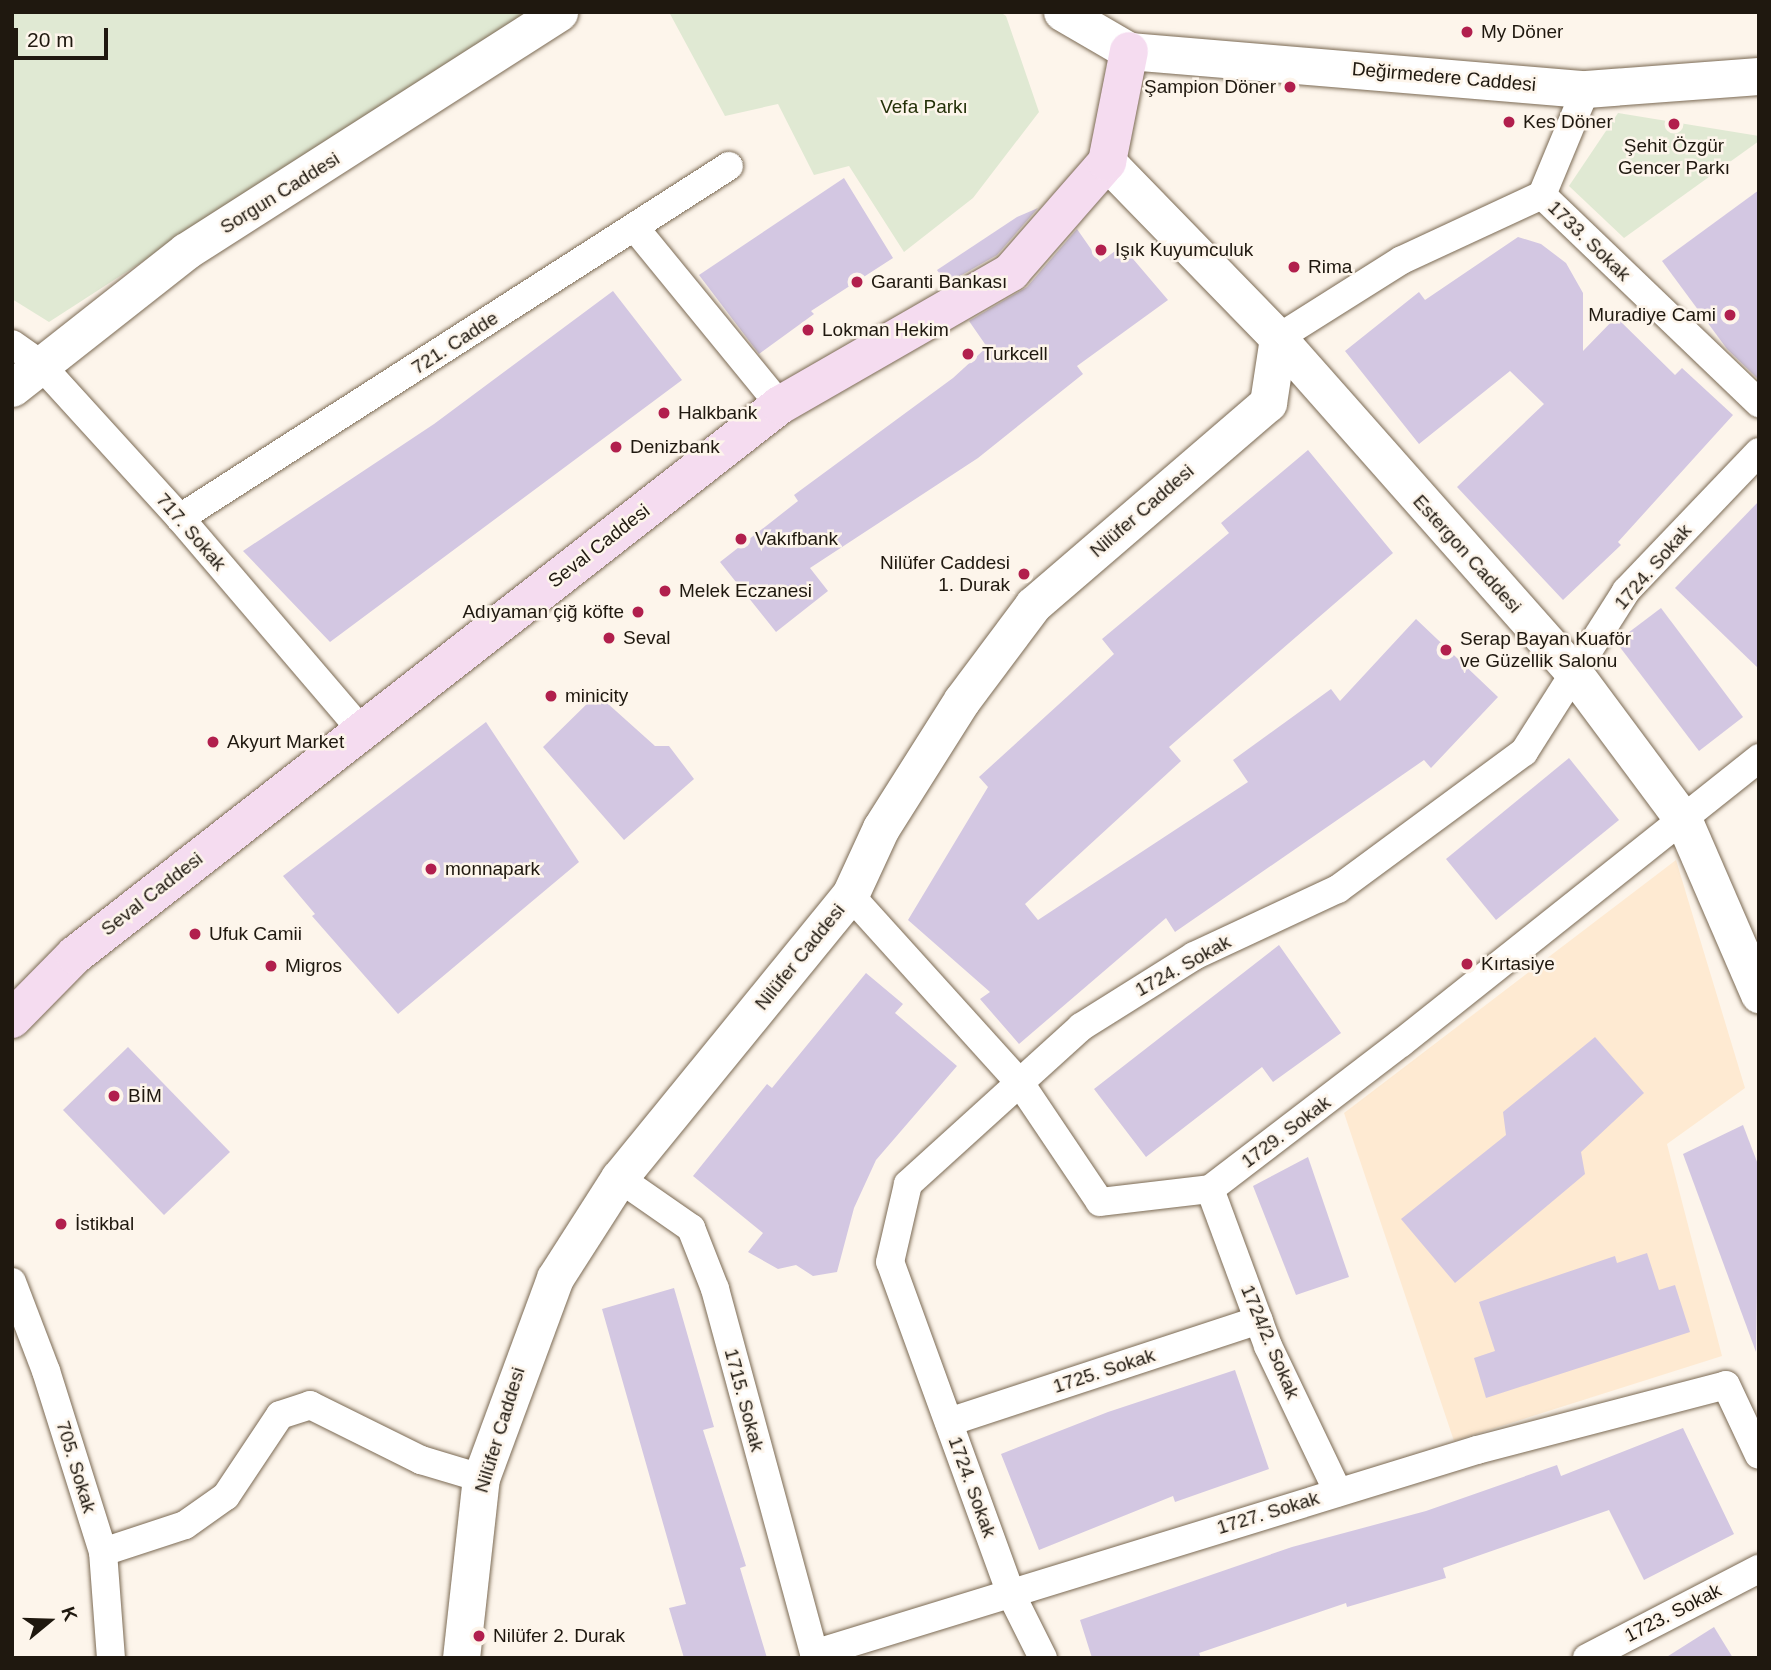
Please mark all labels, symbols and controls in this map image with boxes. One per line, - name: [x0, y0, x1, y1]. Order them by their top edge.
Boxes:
- scale bar: [18, 14, 112, 58]
- place label: My Döner: [1481, 21, 1563, 43]
- marker: My Döner: [1459, 24, 1475, 40]
- text: 20 m: [27, 28, 74, 51]
- street label: Değirmedere Caddesi: [1351, 58, 1537, 96]
- place label: Şampion Döner: [1144, 76, 1276, 98]
- marker: Şampion Döner: [1282, 79, 1298, 95]
- park label: Vefa Parkı: [880, 96, 968, 118]
- place label: Kes Döner: [1523, 111, 1613, 133]
- marker: Kes Döner: [1501, 114, 1517, 130]
- marker: Şehit Özgür Gencer Parkı: [1666, 116, 1682, 132]
- place label: Şehit Özgür Gencer Parkı: [1618, 135, 1730, 179]
- street label: Sorgun Caddesi: [216, 147, 344, 239]
- street label: 1733. Sokak: [1543, 196, 1635, 286]
- place label: Işık Kuyumculuk: [1115, 239, 1253, 261]
- marker: Işık Kuyumculuk: [1093, 242, 1109, 258]
- place label: Rima: [1308, 256, 1352, 278]
- marker: Rima: [1286, 259, 1302, 275]
- place label: Garanti Bankası: [871, 271, 1007, 293]
- marker: Garanti Bankası: [849, 274, 865, 290]
- place label: Muradiye Cami: [1588, 304, 1716, 326]
- street label: 721. Cadde: [408, 307, 502, 379]
- marker: Muradiye Cami: [1722, 307, 1738, 323]
- place label: Lokman Hekim: [822, 319, 949, 341]
- marker: Lokman Hekim: [800, 322, 816, 338]
- place label: Turkcell: [982, 343, 1048, 365]
- marker: Turkcell: [960, 346, 976, 362]
- place label: Halkbank: [678, 402, 757, 424]
- marker: Halkbank: [656, 405, 672, 421]
- place label: Denizbank: [630, 436, 720, 458]
- marker: Denizbank: [608, 439, 624, 455]
- street label: Nilüfer Caddesi: [1086, 460, 1198, 562]
- street label: 717. Sokak: [151, 489, 231, 575]
- street label: Estergon Caddesi: [1408, 490, 1526, 618]
- street label: Seval Caddesi: [544, 499, 654, 593]
- street label: 1724. Sokak: [1610, 520, 1696, 614]
- place label: Vakıfbank: [755, 528, 838, 550]
- marker: Vakıfbank: [733, 531, 749, 547]
- place label: Nilüfer Caddesi 1. Durak: [880, 552, 1010, 596]
- marker: Nilüfer Caddesi 1. Durak: [1016, 566, 1032, 582]
- place label: Melek Eczanesi: [679, 580, 812, 602]
- marker: Melek Eczanesi: [657, 583, 673, 599]
- place label: Adıyaman çiğ köfte: [462, 601, 624, 623]
- marker: Adıyaman çiğ köfte: [630, 604, 646, 620]
- place label: Seval: [623, 627, 671, 649]
- place label: Serap Bayan Kuaför ve Güzellik Salonu: [1460, 628, 1631, 672]
- marker: Seval: [601, 630, 617, 646]
- marker: Serap Bayan Kuaför ve Güzellik Salonu: [1438, 642, 1454, 658]
- place label: minicity: [565, 685, 628, 707]
- marker: minicity: [543, 688, 559, 704]
- place label: Akyurt Market: [227, 731, 344, 753]
- marker: Akyurt Market: [205, 734, 221, 750]
- street label: Seval Caddesi: [97, 847, 207, 941]
- place label: monnapark: [445, 858, 540, 880]
- marker: monnapark: [423, 861, 439, 877]
- street label: Nilüfer Caddesi: [750, 899, 850, 1015]
- place label: Ufuk Camii: [209, 923, 302, 945]
- marker: Ufuk Camii: [187, 926, 203, 942]
- street label: 1724. Sokak: [1131, 930, 1235, 1002]
- place label: Kırtasiye: [1481, 953, 1555, 975]
- place label: Migros: [285, 955, 342, 977]
- marker: Kırtasiye: [1459, 956, 1475, 972]
- marker: Migros: [263, 958, 279, 974]
- place label: BİM: [128, 1085, 162, 1107]
- marker: BİM: [106, 1088, 122, 1104]
- street label: 1729. Sokak: [1237, 1091, 1335, 1173]
- place label: İstikbal: [75, 1213, 134, 1235]
- marker: İstikbal: [53, 1216, 69, 1232]
- street label: 1724/2. Sokak: [1236, 1282, 1304, 1402]
- street label: 1725. Sokak: [1050, 1344, 1158, 1398]
- street label: 1715. Sokak: [719, 1346, 769, 1454]
- street label: Nilüfer Caddesi: [470, 1365, 530, 1495]
- street label: 705. Sokak: [51, 1418, 101, 1516]
- street label: 1724. Sokak: [943, 1433, 1001, 1541]
- street label: 1727. Sokak: [1214, 1487, 1322, 1539]
- street label: 1723. Sokak: [1621, 1579, 1725, 1647]
- north arrow: [14, 1586, 84, 1656]
- text: K: [57, 1604, 81, 1624]
- place label: Nilüfer 2. Durak: [493, 1625, 625, 1647]
- marker: Nilüfer 2. Durak: [471, 1628, 487, 1644]

